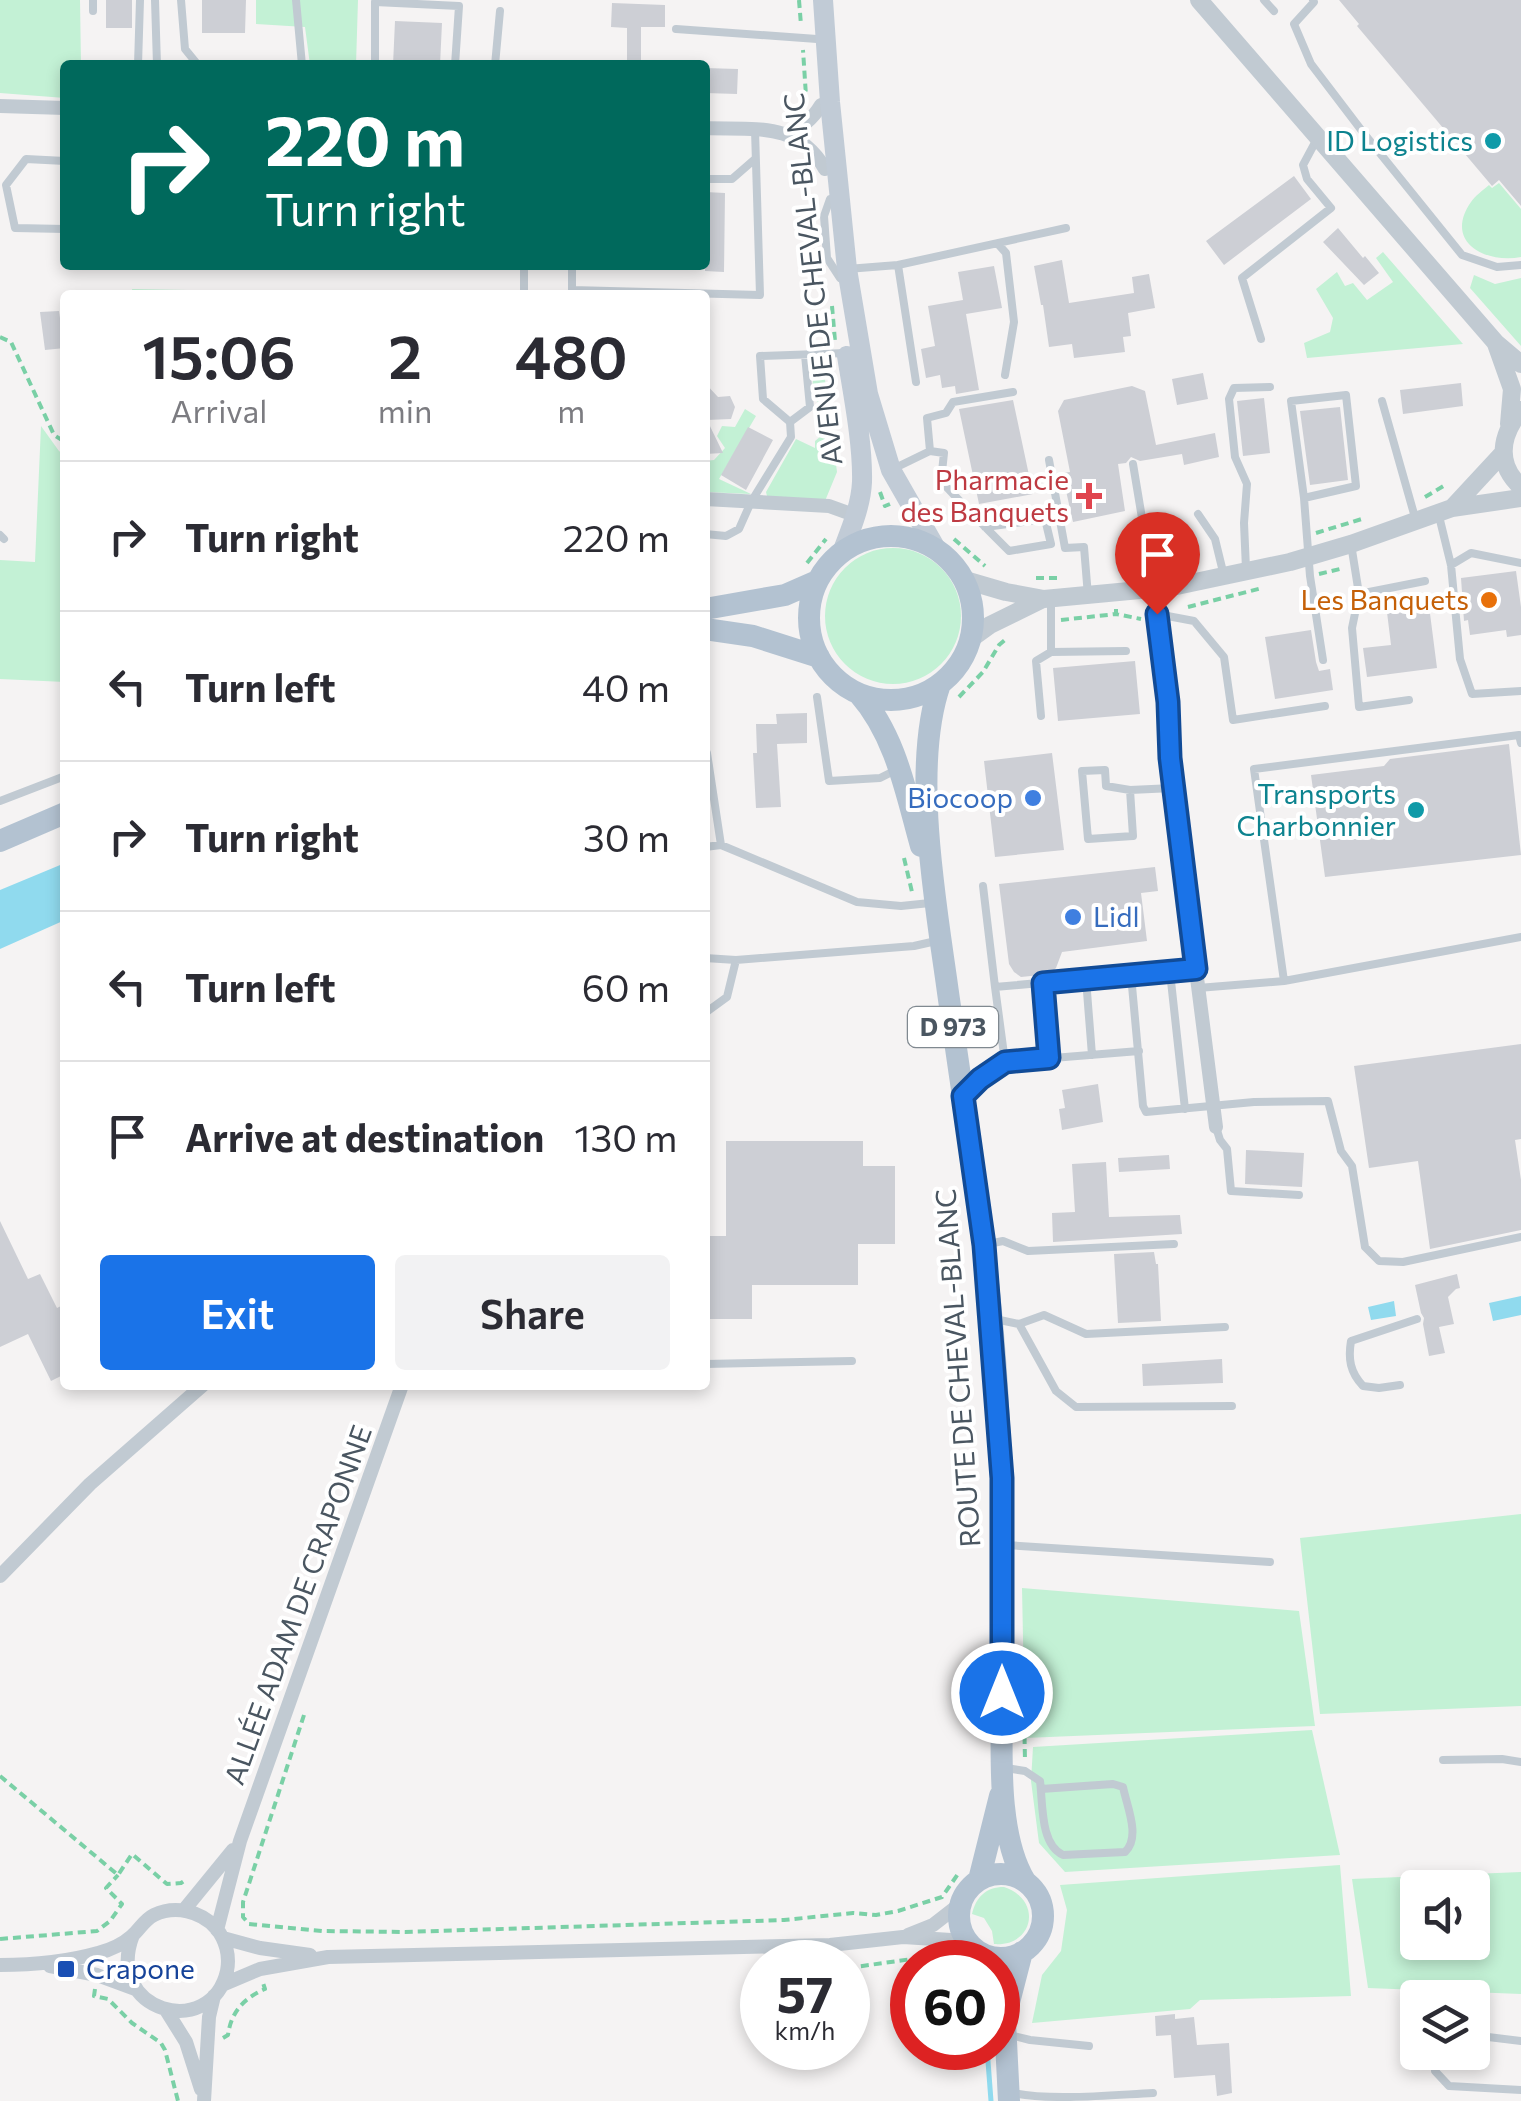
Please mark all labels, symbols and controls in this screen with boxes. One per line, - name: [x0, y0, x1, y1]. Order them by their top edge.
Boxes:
- street label: AVENUE DE CHEVAL-BLANC: [776, 91, 848, 467]
- text: 220 m: [265, 95, 465, 180]
- icon: right: [100, 100, 230, 230]
- place label: ID Logistics: [1326, 123, 1473, 157]
- marker: ID Logistics: [1482, 130, 1504, 152]
- text: Turn right: [265, 180, 466, 235]
- text: 15:06: [142, 318, 296, 391]
- text: 2: [388, 318, 422, 391]
- text: 480: [515, 318, 628, 391]
- text: Arrival: [171, 390, 267, 430]
- text: min: [378, 390, 432, 430]
- text: m: [557, 390, 585, 430]
- place label: Pharmacie des Banquets: [900, 462, 1069, 528]
- marker: Pharmacie des Banquets: [1078, 485, 1100, 507]
- icon: right: [100, 509, 155, 564]
- pin: [1115, 512, 1200, 615]
- text: Turn right: [185, 513, 359, 560]
- text: 220 m: [563, 513, 670, 560]
- icon: arrive: [1130, 527, 1185, 582]
- place label: Les Banquets: [1301, 582, 1469, 616]
- marker: Les Banquets: [1478, 589, 1500, 611]
- icon: left: [100, 659, 155, 714]
- text: Turn left: [185, 663, 336, 710]
- text: 40 m: [582, 663, 670, 710]
- place label: Transports Charbonnier: [1236, 776, 1396, 842]
- place label: Biocoop: [907, 780, 1013, 814]
- marker: Biocoop: [1022, 787, 1044, 809]
- marker: Transports Charbonnier: [1405, 799, 1427, 821]
- icon: right: [100, 809, 155, 864]
- text: Turn right: [185, 813, 359, 860]
- text: 30 m: [583, 813, 670, 860]
- place label: Lidl: [1093, 899, 1140, 933]
- marker: Lidl: [1062, 906, 1084, 928]
- icon: left: [100, 959, 155, 1014]
- text: Turn left: [185, 963, 336, 1010]
- text: 60 m: [582, 963, 670, 1010]
- road number: D 973: [908, 1007, 998, 1047]
- icon: arrive: [100, 1109, 155, 1164]
- text: Arrive at destination: [185, 1113, 544, 1160]
- text: 130 m: [574, 1113, 678, 1160]
- street label: ROUTE DE CHEVAL-BLANC: [928, 1188, 986, 1548]
- button: Exit: [100, 1255, 375, 1370]
- button: Share: [395, 1255, 670, 1370]
- street label: ALLÉE ADAM DE CRAPONNE: [216, 1420, 378, 1789]
- position arrow: [950, 1641, 1054, 1745]
- map controls: [1400, 1870, 1490, 2070]
- button: sound: [1400, 1870, 1490, 1960]
- speed limit sign: 60: [890, 1940, 1020, 2070]
- place label: Crapone: [86, 1951, 195, 1985]
- marker: Crapone: [55, 1958, 77, 1980]
- text: 57: [777, 1962, 833, 2023]
- button: layers: [1400, 1980, 1490, 2070]
- text: km/h: [775, 2015, 835, 2045]

